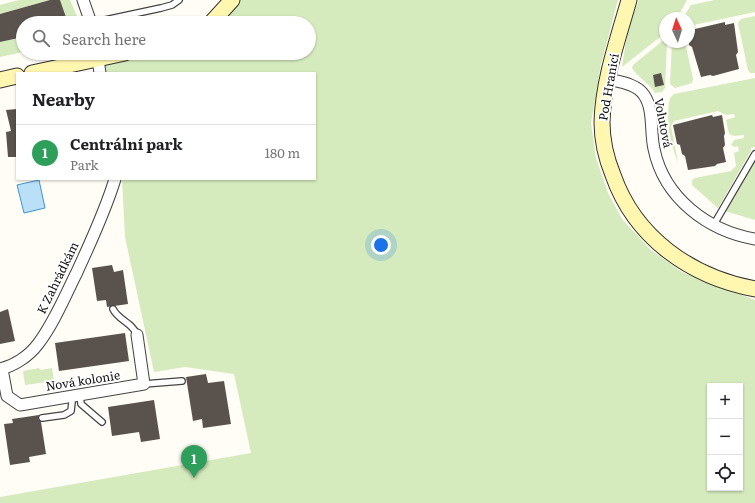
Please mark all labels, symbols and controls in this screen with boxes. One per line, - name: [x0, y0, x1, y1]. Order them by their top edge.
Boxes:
- north arrow: [659, 12, 695, 48]
- search box: [16, 16, 316, 60]
- icon: search: [30, 27, 52, 49]
- text: Search here: [62, 27, 146, 50]
- street label: Pod Hranicí: [593, 52, 623, 122]
- text: Nearby: [32, 86, 95, 111]
- street label: Volutová: [650, 96, 678, 150]
- text: Centrální park: [70, 132, 183, 155]
- text: 1: [42, 143, 48, 162]
- text: 180 m: [265, 143, 300, 162]
- text: Park: [70, 155, 99, 174]
- your location: [371, 235, 391, 255]
- street label: K Zahrádkám: [32, 238, 83, 317]
- street label: Nová kolonie: [44, 365, 121, 395]
- map controls: [707, 383, 743, 491]
- button: +: [707, 383, 743, 419]
- button: −: [707, 419, 743, 455]
- pin: 1: [181, 445, 207, 478]
- button: locate: [707, 455, 743, 491]

